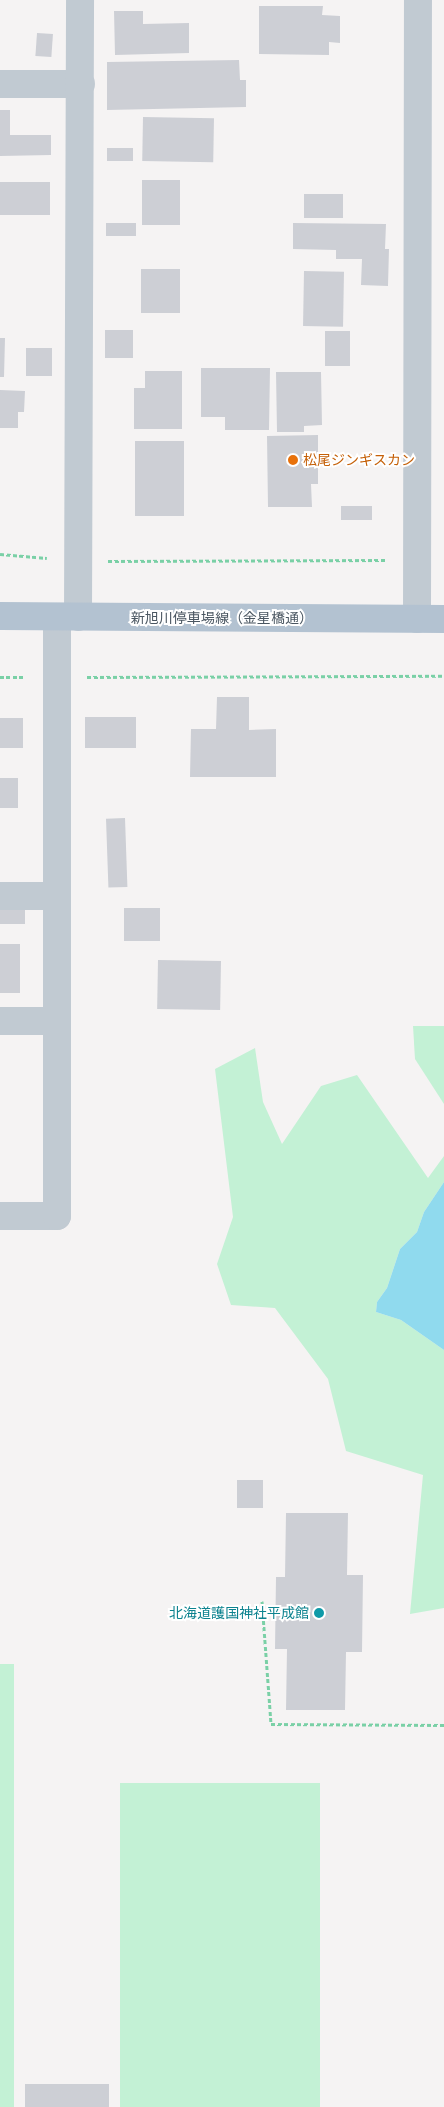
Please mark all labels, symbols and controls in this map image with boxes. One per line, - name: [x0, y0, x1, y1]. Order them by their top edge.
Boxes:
- place label: 松尾ジンギスカン: [303, 452, 415, 468]
- marker: 松尾ジンギスカン: [287, 454, 299, 466]
- street label: 新旭川停車場線（金星橋通）: [131, 610, 313, 626]
- place label: 北海道護国神社平成館: [169, 1605, 309, 1621]
- marker: 北海道護国神社平成館: [313, 1607, 325, 1619]

